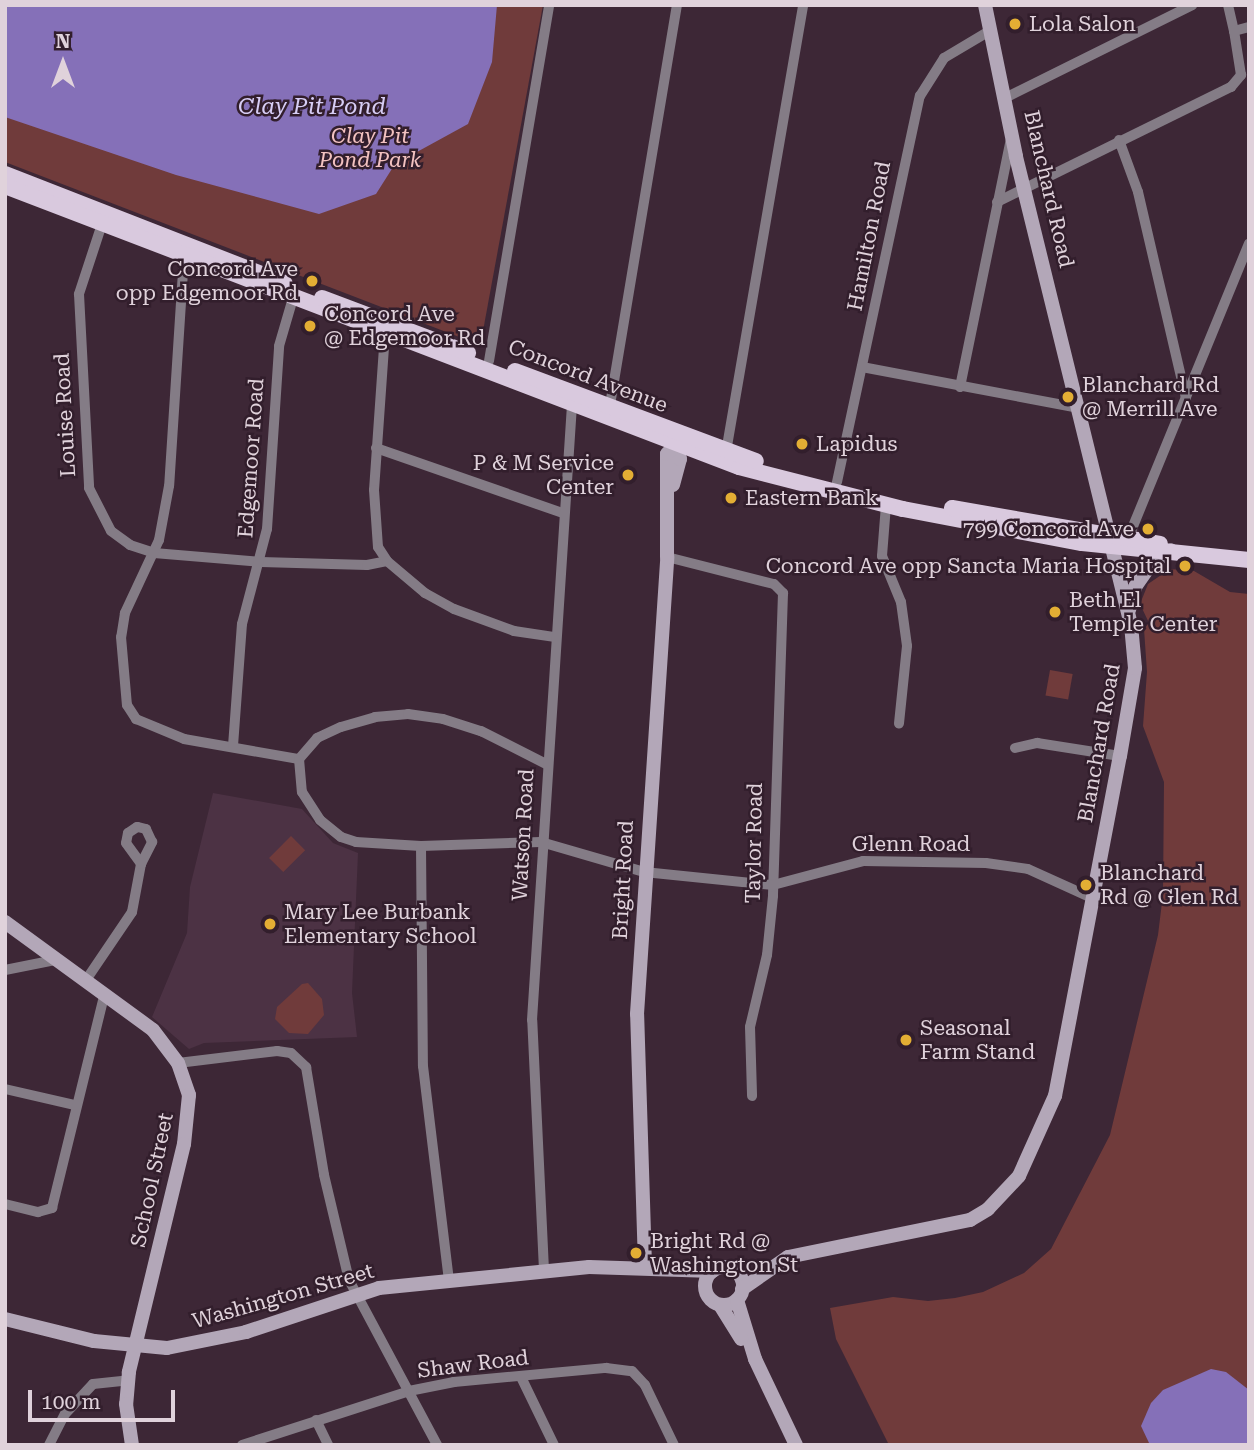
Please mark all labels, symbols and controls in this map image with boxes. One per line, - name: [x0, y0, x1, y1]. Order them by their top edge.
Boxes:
- place label: Lola Salon: [1029, 11, 1136, 37]
- marker: Lola Salon: [1007, 16, 1023, 32]
- north arrow: [28, 28, 98, 98]
- text: N: [56, 30, 70, 53]
- water label: Clay Pit Pond: [238, 93, 386, 121]
- street label: Blanchard Road: [1019, 108, 1079, 270]
- park label: Clay Pit Pond Park: [319, 123, 421, 173]
- street label: Hamilton Road: [842, 159, 896, 313]
- place label: Concord Ave opp Edgemoor Rd: [116, 256, 298, 306]
- marker: Concord Ave opp Edgemoor Rd: [304, 273, 320, 289]
- place label: Concord Ave @ Edgemoor Rd: [324, 301, 485, 351]
- marker: Concord Ave @ Edgemoor Rd: [302, 318, 318, 334]
- street label: Concord Avenue: [505, 334, 671, 418]
- street label: Louise Road: [49, 352, 81, 478]
- place label: Blanchard Rd @ Merrill Ave: [1082, 372, 1219, 422]
- street label: Edgemoor Road: [233, 377, 269, 539]
- marker: Blanchard Rd @ Merrill Ave: [1060, 389, 1076, 405]
- place label: Lapidus: [816, 431, 898, 457]
- marker: Lapidus: [794, 436, 810, 452]
- place label: P & M Service Center: [473, 450, 614, 500]
- marker: P & M Service Center: [620, 467, 636, 483]
- place label: Eastern Bank: [745, 485, 878, 511]
- marker: Eastern Bank: [723, 490, 739, 506]
- place label: 799 Concord Ave: [963, 516, 1134, 542]
- marker: 799 Concord Ave: [1140, 521, 1156, 537]
- place label: Concord Ave opp Sancta Maria Hospital: [766, 553, 1171, 579]
- marker: Concord Ave opp Sancta Maria Hospital: [1177, 558, 1193, 574]
- place label: Beth El Temple Center: [1069, 587, 1217, 637]
- marker: Beth El Temple Center: [1047, 604, 1063, 620]
- street label: Blanchard Road: [1073, 662, 1125, 824]
- street label: Watson Road: [507, 768, 539, 902]
- street label: Taylor Road: [740, 782, 768, 904]
- street label: Bright Road: [607, 820, 639, 940]
- street label: Glenn Road: [852, 831, 970, 857]
- place label: Blanchard Rd @ Glen Rd: [1100, 860, 1238, 910]
- marker: Blanchard Rd @ Glen Rd: [1078, 877, 1094, 893]
- place label: Mary Lee Burbank Elementary School: [284, 899, 477, 949]
- marker: Mary Lee Burbank Elementary School: [262, 916, 278, 932]
- place label: Seasonal Farm Stand: [920, 1015, 1035, 1065]
- marker: Seasonal Farm Stand: [898, 1032, 914, 1048]
- street label: School Street: [125, 1111, 179, 1249]
- place label: Bright Rd @ Washington St: [650, 1228, 798, 1278]
- marker: Bright Rd @ Washington St: [628, 1245, 644, 1261]
- street label: Washington Street: [189, 1258, 377, 1334]
- street label: Shaw Road: [416, 1345, 530, 1383]
- scale bar: [32, 1376, 178, 1420]
- text: 100 m: [41, 1390, 101, 1414]

